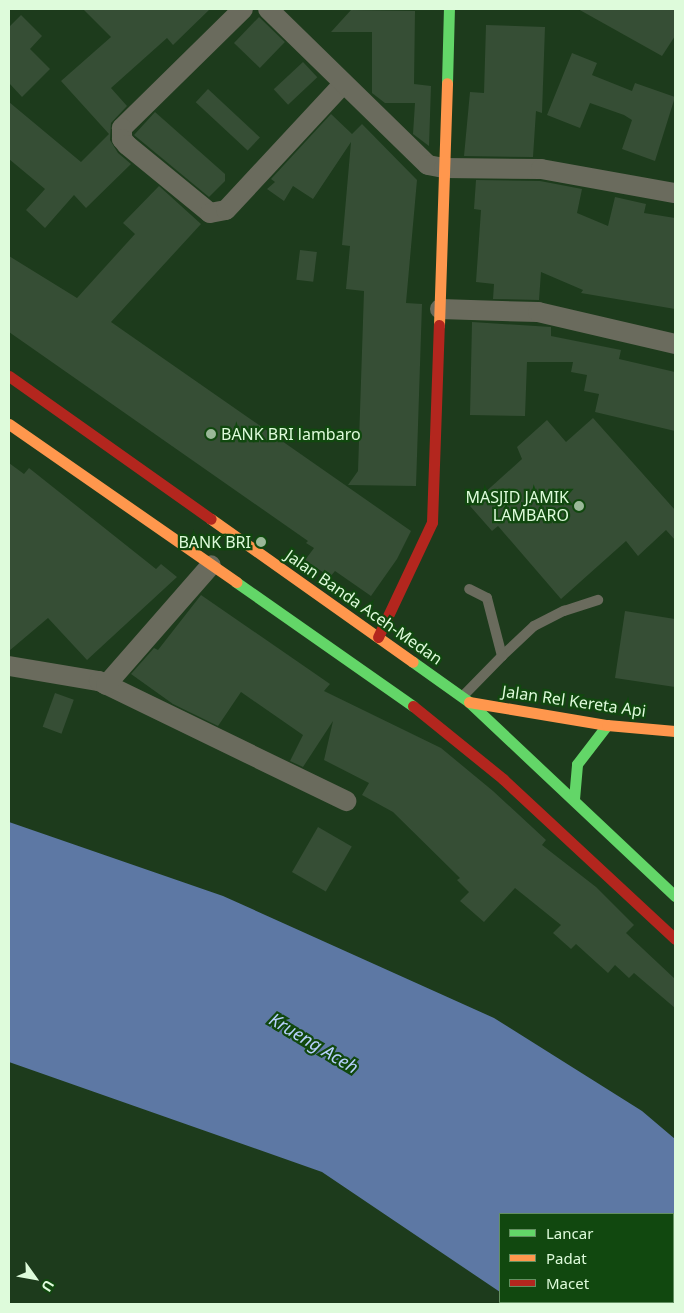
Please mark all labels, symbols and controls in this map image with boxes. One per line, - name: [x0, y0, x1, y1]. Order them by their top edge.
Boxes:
- place label: BANK BRI lambaro: [221, 424, 361, 444]
- marker: BANK BRI lambaro: [205, 428, 217, 440]
- place label: MASJID JAMIK LAMBARO: [465, 487, 569, 525]
- marker: MASJID JAMIK LAMBARO: [573, 500, 585, 512]
- place label: BANK BRI: [178, 532, 251, 552]
- marker: BANK BRI: [255, 536, 267, 548]
- street label: Jalan Banda Aceh-Medan: [282, 546, 446, 668]
- street label: Jalan Rel Kereta Api: [501, 681, 647, 721]
- water label: Krueng Aceh: [266, 1008, 362, 1078]
- legend: [499, 1213, 674, 1303]
- text: Lancar: [546, 1223, 593, 1243]
- text: Padat: [546, 1248, 587, 1268]
- north arrow: [10, 1253, 60, 1303]
- text: Macet: [546, 1273, 589, 1293]
- text: U: [37, 1277, 59, 1296]

